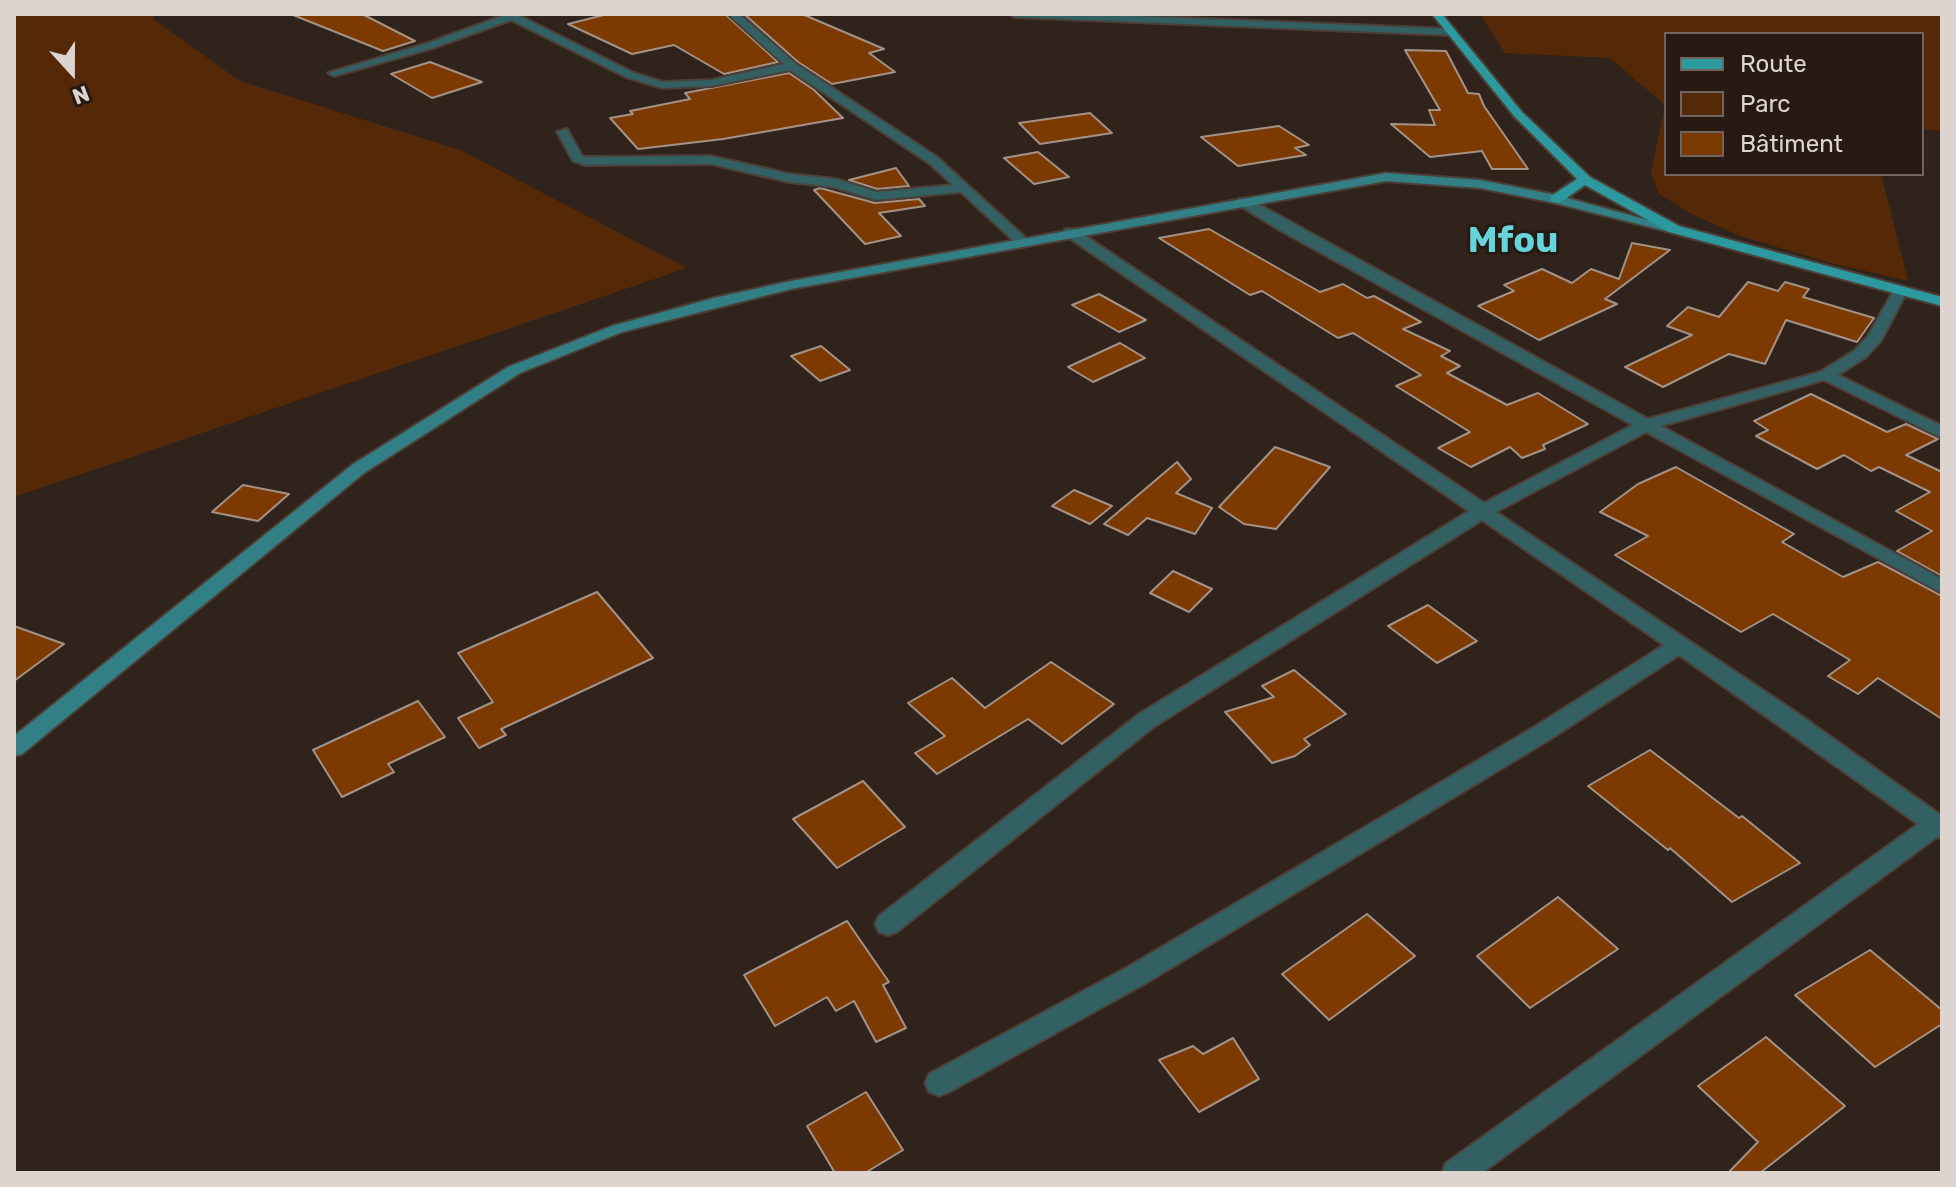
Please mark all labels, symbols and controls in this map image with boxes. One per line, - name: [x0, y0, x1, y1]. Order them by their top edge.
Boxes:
- north arrow: [32, 32, 112, 112]
- legend: [1664, 32, 1924, 176]
- text: Route: [1740, 50, 1807, 78]
- text: N: [69, 79, 93, 110]
- text: Parc: [1740, 90, 1791, 118]
- text: Bâtiment: [1740, 130, 1843, 158]
- district label: Mfou: [1468, 220, 1558, 264]

